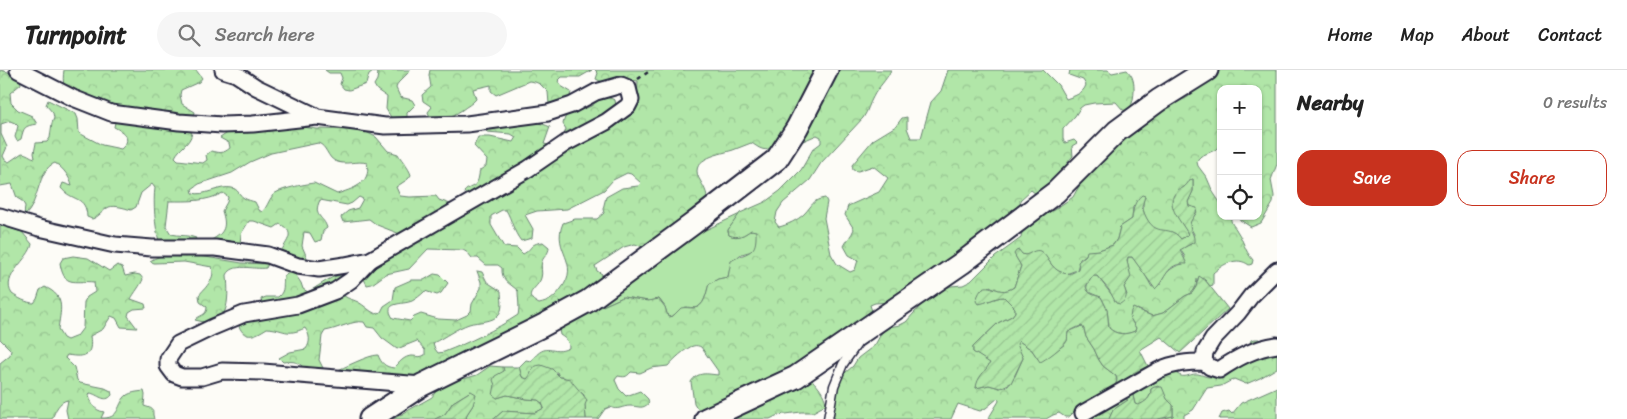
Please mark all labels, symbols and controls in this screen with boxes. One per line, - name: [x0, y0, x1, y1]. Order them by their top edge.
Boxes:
- search box: [157, 12, 507, 57]
- text: Turnpoint: [25, 14, 127, 56]
- text: Search here: [215, 18, 315, 51]
- text: Home: [1328, 19, 1373, 51]
- text: Map: [1401, 19, 1434, 51]
- text: About: [1462, 19, 1510, 51]
- text: Contact: [1538, 19, 1602, 51]
- icon: search: [175, 21, 203, 49]
- text: Nearby: [1297, 84, 1363, 122]
- map controls: [1217, 85, 1262, 220]
- button: +: [1217, 85, 1262, 130]
- text: 0 results: [1543, 88, 1607, 117]
- button: −: [1217, 130, 1262, 175]
- button: Save: [1297, 150, 1447, 206]
- button: Share: [1457, 150, 1607, 206]
- button: locate: [1217, 175, 1262, 220]

